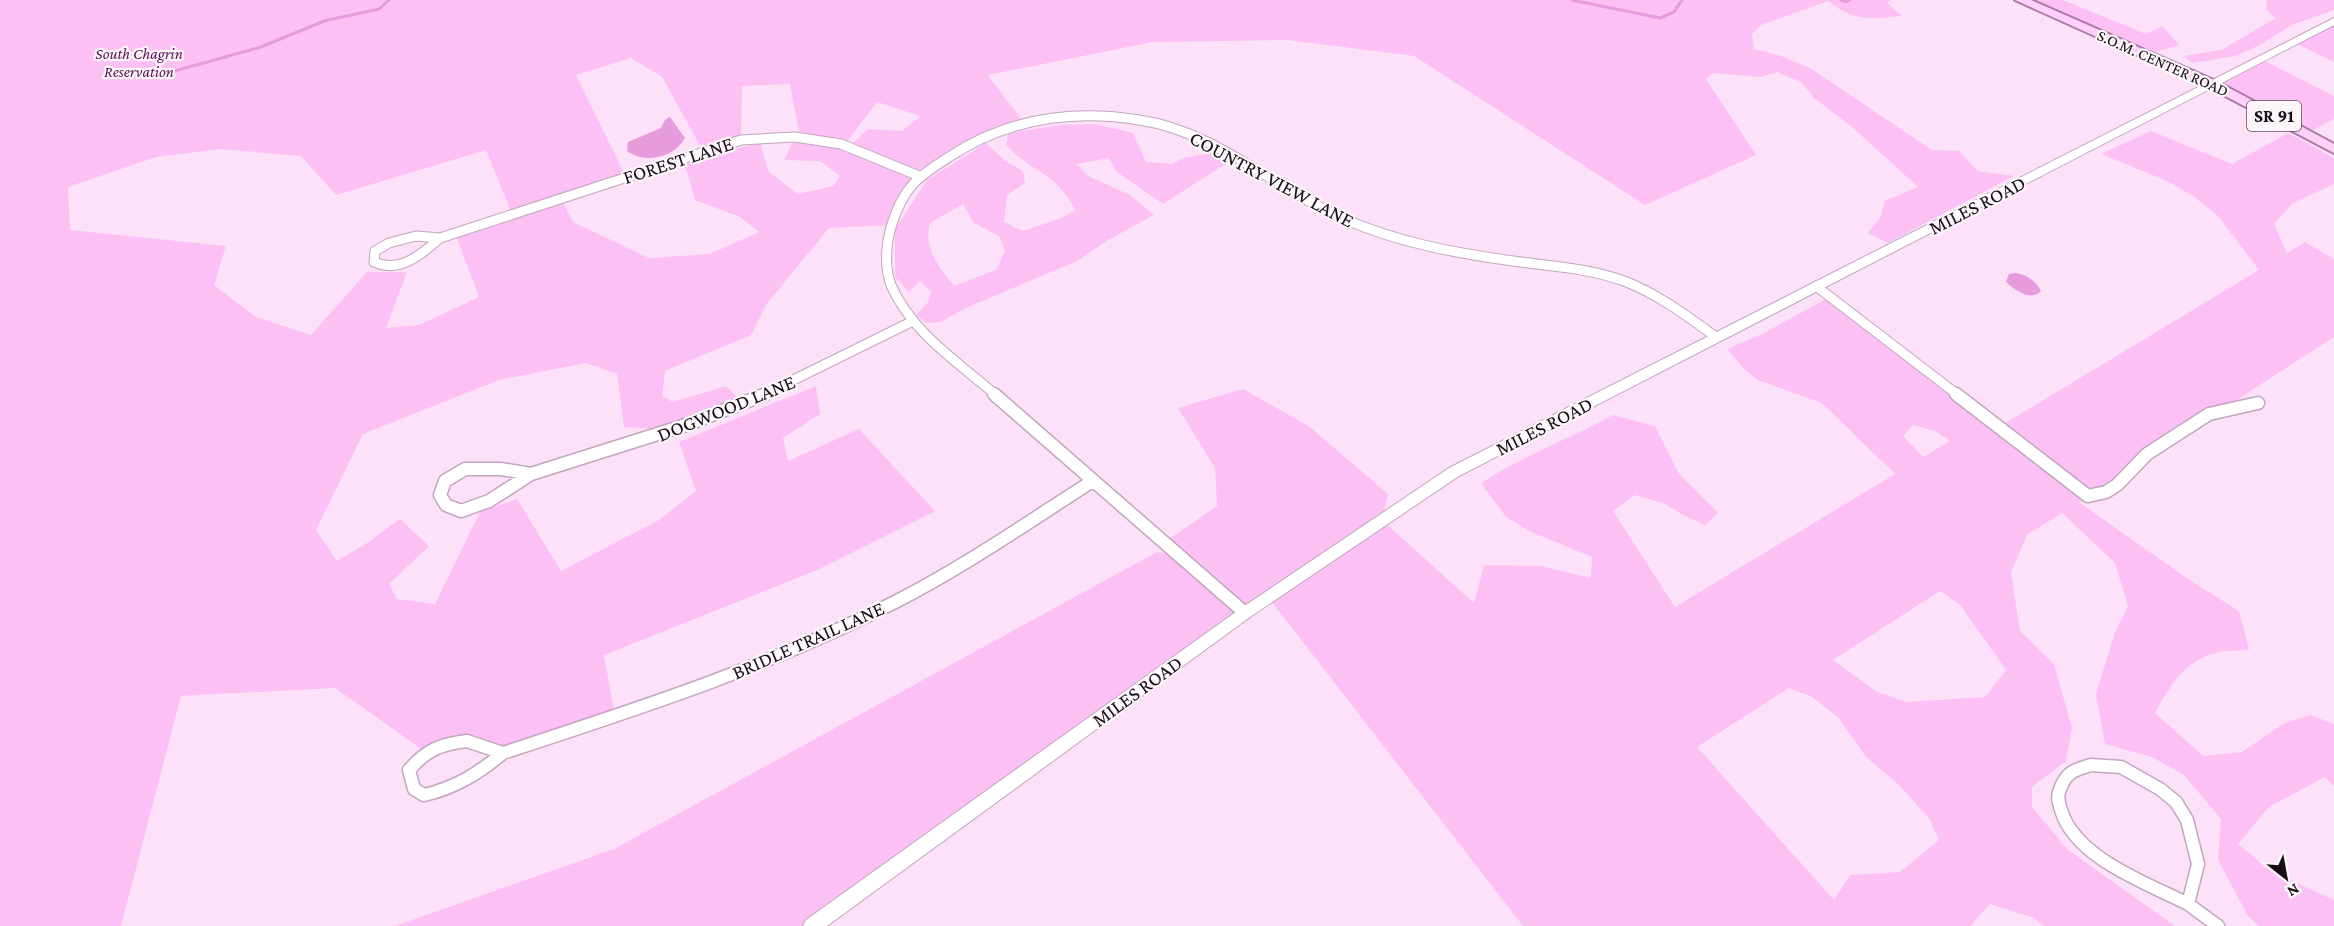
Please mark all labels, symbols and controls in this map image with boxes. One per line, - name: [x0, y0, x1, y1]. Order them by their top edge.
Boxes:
- street label: S.O.M. CENTER ROAD: [2095, 26, 2231, 100]
- park label: South Chagrin Reservation: [95, 45, 183, 80]
- road number: SR 91: [2247, 101, 2301, 131]
- street label: COUNTRY VIEW LANE: [1186, 126, 1358, 232]
- street label: FOREST LANE: [620, 132, 736, 188]
- street label: MILES ROAD: [1925, 171, 2029, 239]
- street label: DOGWOOD LANE: [654, 370, 798, 446]
- street label: MILES ROAD: [1492, 392, 1596, 460]
- street label: BRIDLE TRAIL LANE: [729, 597, 887, 683]
- street label: MILES ROAD: [1088, 651, 1186, 731]
- north arrow: [2256, 848, 2316, 908]
- text: N: [2284, 880, 2303, 901]

